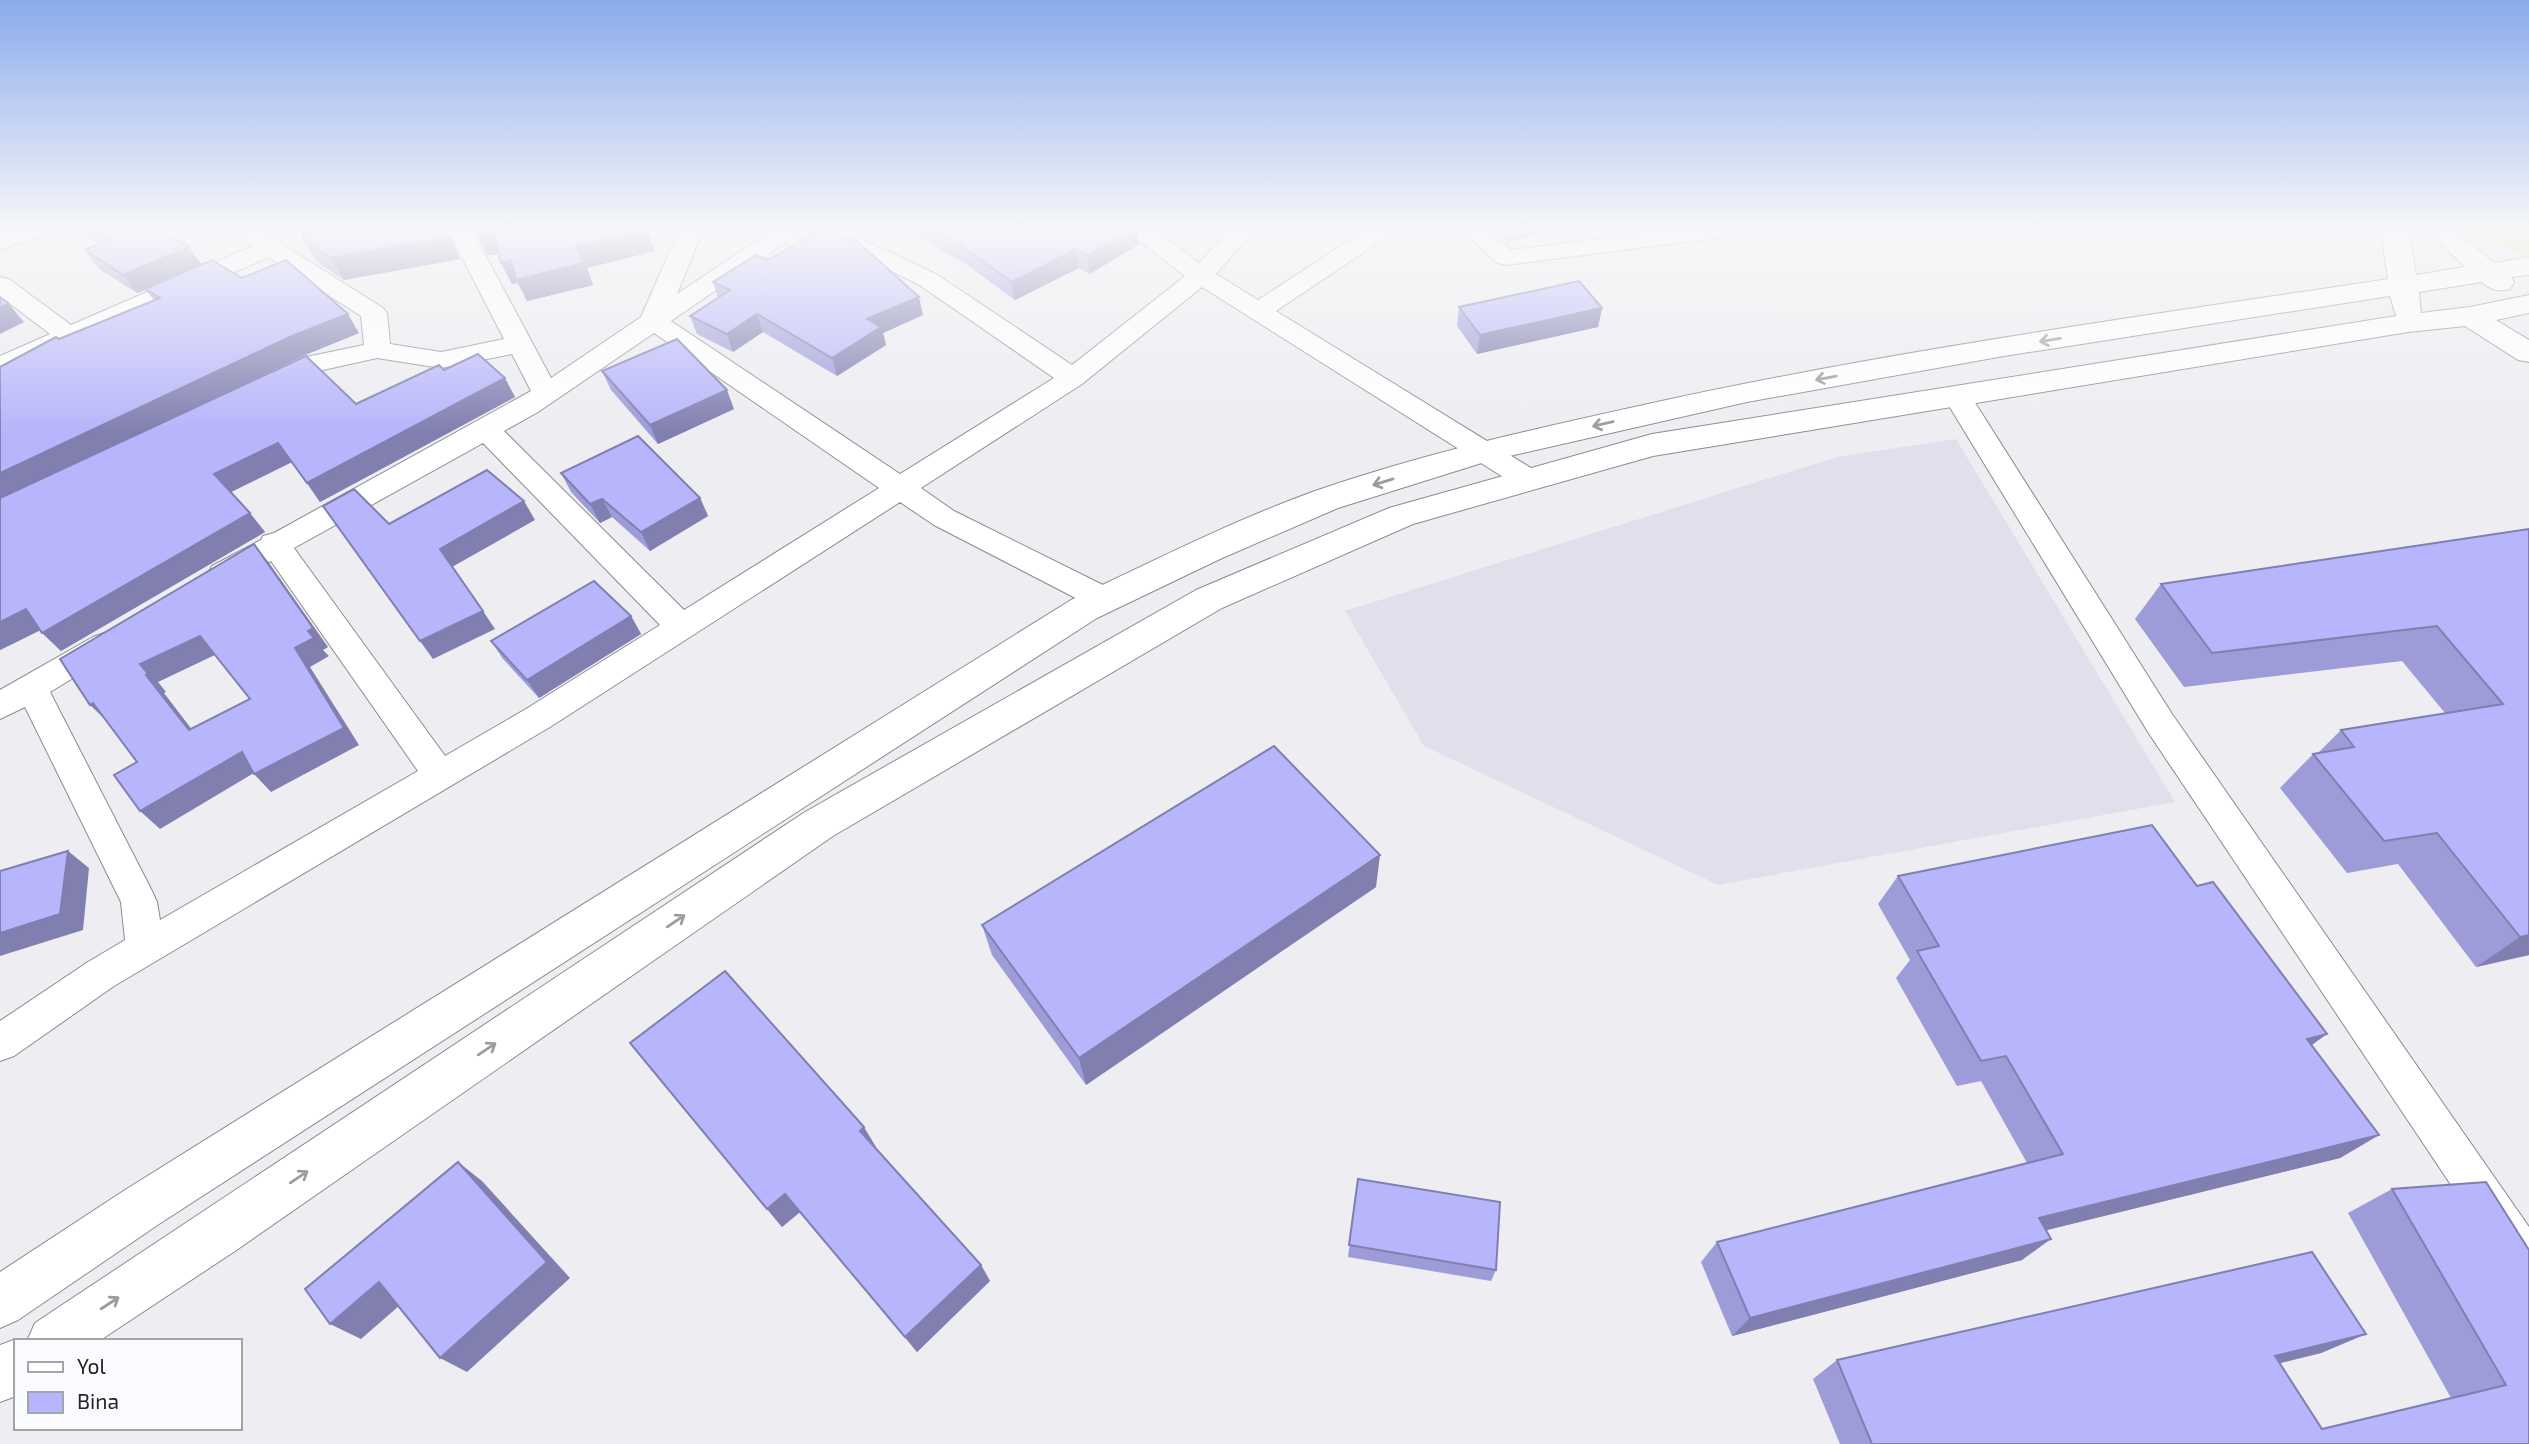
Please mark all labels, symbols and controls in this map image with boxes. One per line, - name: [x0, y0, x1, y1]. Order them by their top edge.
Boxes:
- one-way arrow: [2039, 334, 2062, 347]
- one-way arrow: [1815, 372, 1838, 385]
- one-way arrow: [1592, 418, 1615, 431]
- one-way arrow: [1372, 476, 1394, 489]
- one-way arrow: [665, 914, 685, 928]
- one-way arrow: [477, 1042, 497, 1056]
- one-way arrow: [289, 1170, 308, 1184]
- one-way arrow: [100, 1296, 119, 1311]
- legend: [14, 1339, 242, 1430]
- text: Yol: [77, 1353, 106, 1378]
- text: Bina: [77, 1388, 119, 1413]

